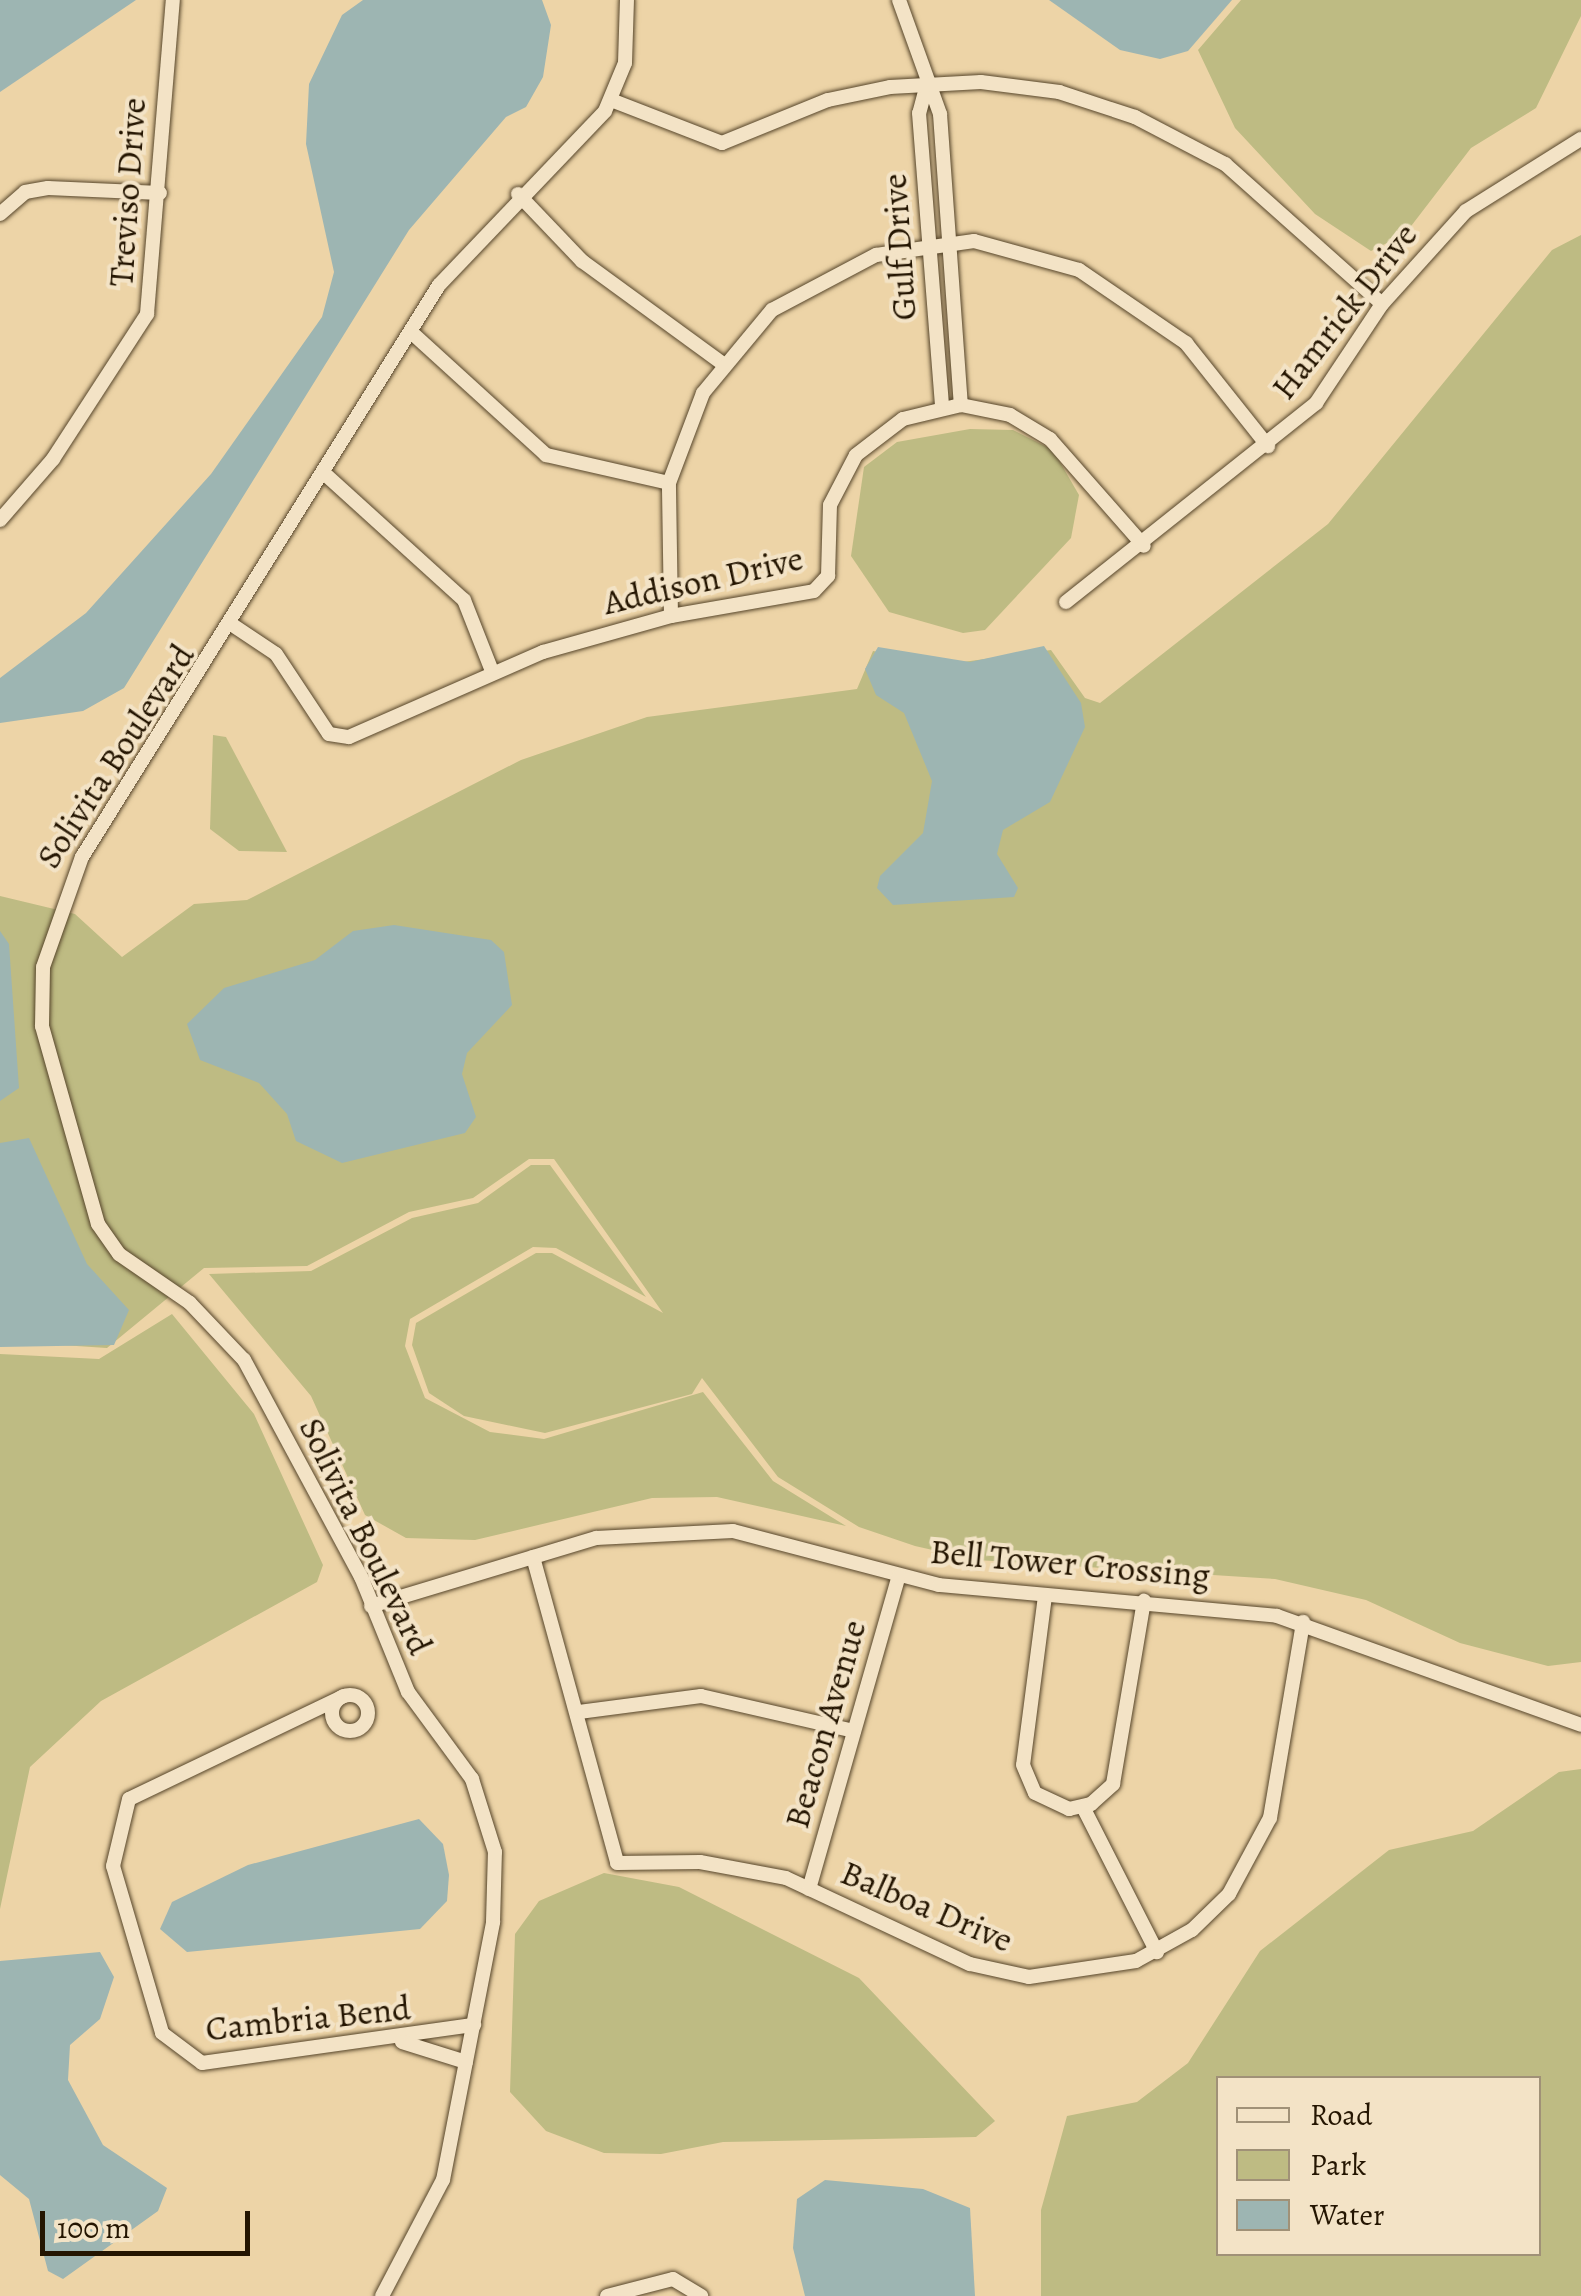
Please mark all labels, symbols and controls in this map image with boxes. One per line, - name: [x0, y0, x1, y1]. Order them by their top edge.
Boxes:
- street label: Treviso Drive: [99, 96, 155, 288]
- street label: Gulf Drive: [873, 172, 925, 322]
- street label: Hamrick Drive: [1262, 214, 1426, 408]
- street label: Addison Drive: [599, 537, 807, 623]
- street label: Solivita Boulevard: [27, 636, 203, 876]
- street label: Solivita Boulevard: [291, 1411, 441, 1661]
- street label: Bell Tower Crossing: [928, 1530, 1212, 1596]
- street label: Beacon Avenue: [775, 1615, 875, 1833]
- street label: Balboa Drive: [835, 1851, 1019, 1961]
- street label: Cambria Bend: [203, 1986, 413, 2050]
- legend: [1216, 2076, 1541, 2256]
- text: Road: [1310, 2095, 1372, 2135]
- text: Park: [1310, 2145, 1366, 2185]
- scale bar: [45, 2191, 255, 2253]
- text: Water: [1310, 2195, 1384, 2235]
- text: 100 m: [57, 2208, 130, 2248]

